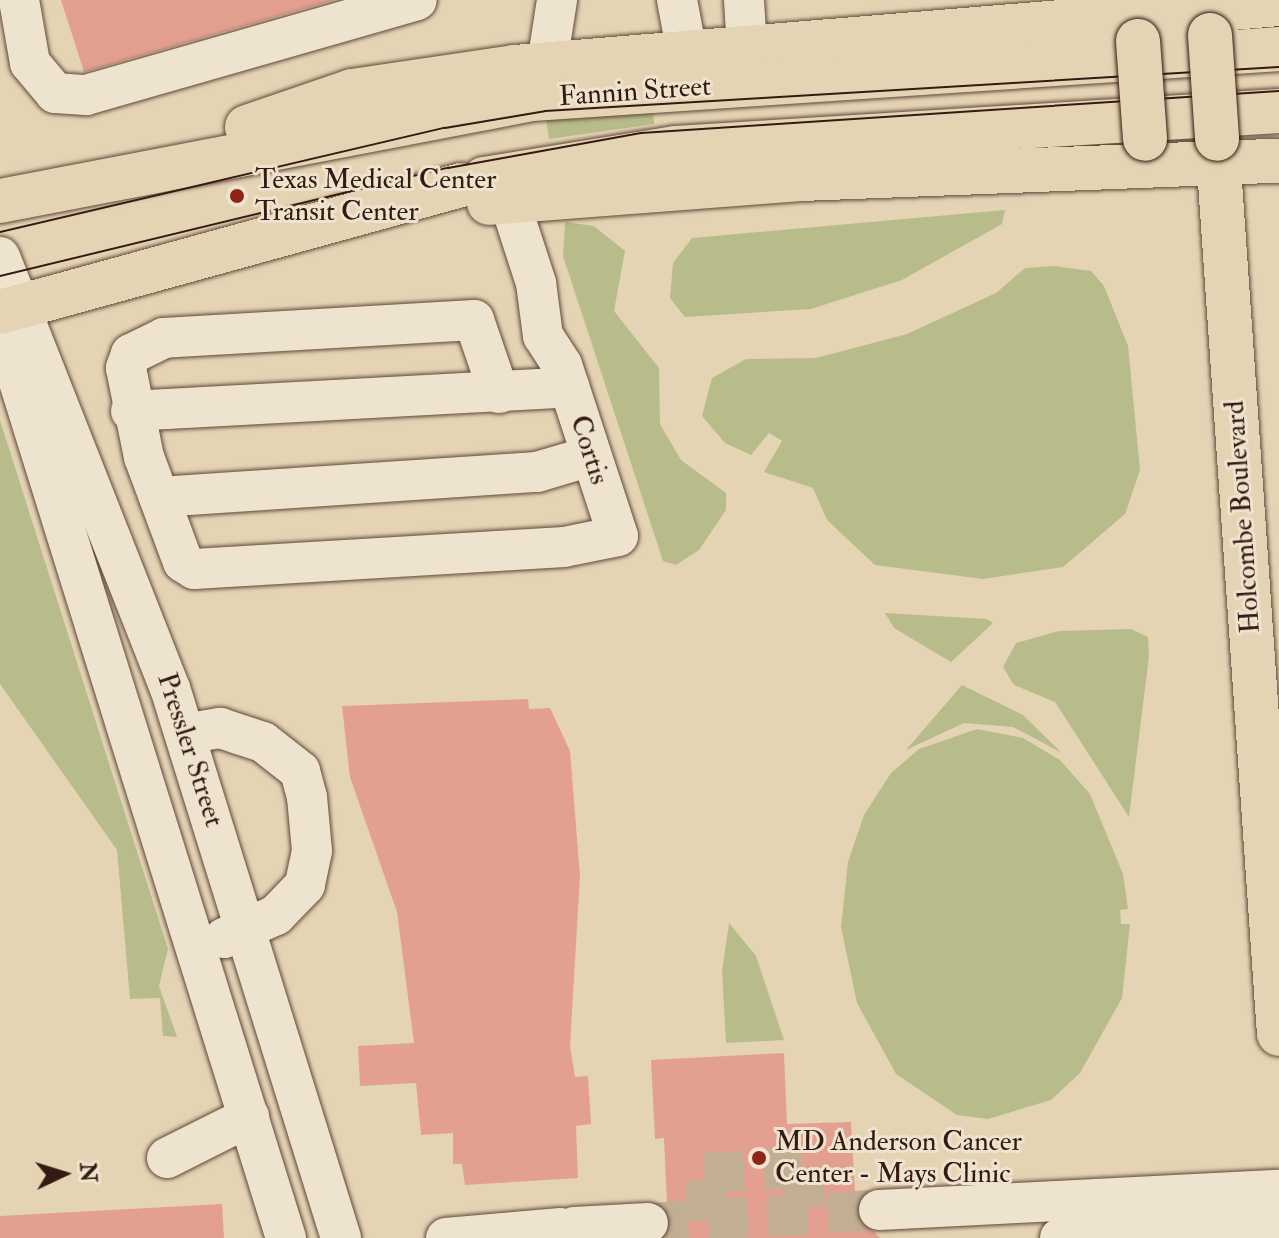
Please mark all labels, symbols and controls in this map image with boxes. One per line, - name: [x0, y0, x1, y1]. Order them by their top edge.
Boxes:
- street label: Fannin Street: [558, 70, 712, 114]
- place label: Texas Medical Center Transit Center: [255, 163, 496, 229]
- marker: Texas Medical Center Transit Center: [226, 185, 248, 207]
- street label: Holcombe Boulevard: [1218, 400, 1268, 634]
- street label: Cortis: [562, 411, 616, 489]
- street label: Pressler Street: [149, 669, 231, 831]
- place label: MD Anderson Cancer Center - Mays Clinic: [775, 1125, 1022, 1191]
- north arrow: [24, 1134, 104, 1214]
- marker: MD Anderson Cancer Center - Mays Clinic: [750, 1149, 768, 1167]
- text: N: [73, 1162, 103, 1183]

